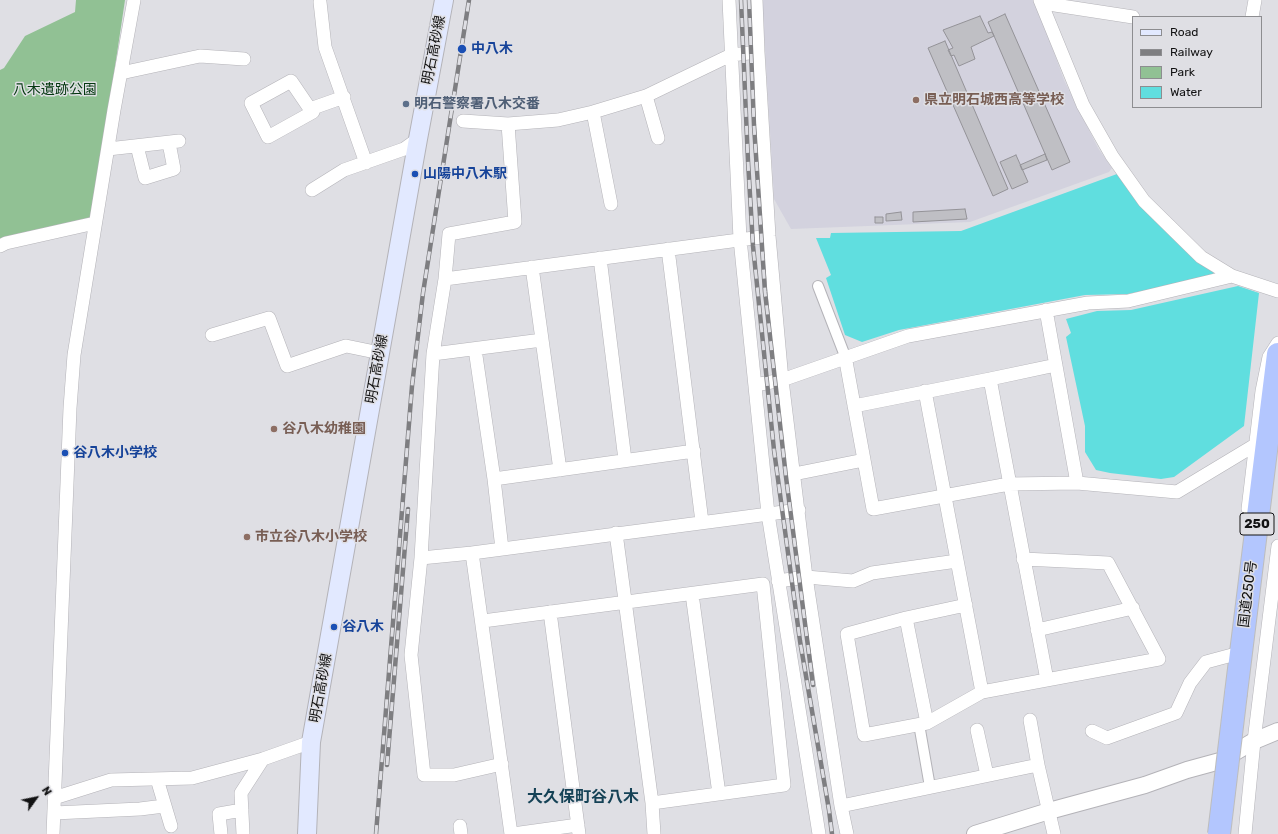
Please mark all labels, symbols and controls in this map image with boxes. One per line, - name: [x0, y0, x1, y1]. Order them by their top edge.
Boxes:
- street label: 明石高砂線: [419, 14, 449, 86]
- legend: [1132, 16, 1262, 108]
- text: Road: [1170, 25, 1198, 39]
- place label: 中八木: [471, 41, 513, 57]
- marker: 中八木: [456, 43, 468, 55]
- text: Railway: [1170, 45, 1213, 59]
- text: Park: [1170, 65, 1195, 79]
- park label: 八木遺跡公園: [13, 82, 97, 98]
- text: Water: [1170, 85, 1202, 99]
- place label: 県立明石城西高等学校: [924, 92, 1064, 108]
- marker: 県立明石城西高等学校: [911, 95, 921, 105]
- place label: 明石警察署八木交番: [414, 96, 540, 112]
- marker: 明石警察署八木交番: [401, 99, 411, 109]
- place label: 山陽中八木駅: [423, 166, 507, 182]
- marker: 山陽中八木駅: [410, 169, 420, 179]
- street label: 明石高砂線: [363, 333, 391, 405]
- place label: 谷八木幼稚園: [282, 421, 366, 437]
- marker: 谷八木幼稚園: [269, 424, 279, 434]
- place label: 谷八木小学校: [73, 445, 157, 461]
- marker: 谷八木小学校: [60, 448, 70, 458]
- road number: 250: [1240, 513, 1274, 535]
- place label: 市立谷八木小学校: [255, 529, 367, 545]
- marker: 市立谷八木小学校: [242, 532, 252, 542]
- street label: 国道250号: [1236, 560, 1260, 628]
- place label: 谷八木: [342, 619, 384, 635]
- marker: 谷八木: [329, 622, 339, 632]
- street label: 明石高砂線: [307, 652, 335, 724]
- north arrow: [16, 778, 56, 818]
- text: N: [39, 784, 54, 798]
- district label: 大久保町谷八木: [527, 787, 639, 807]

